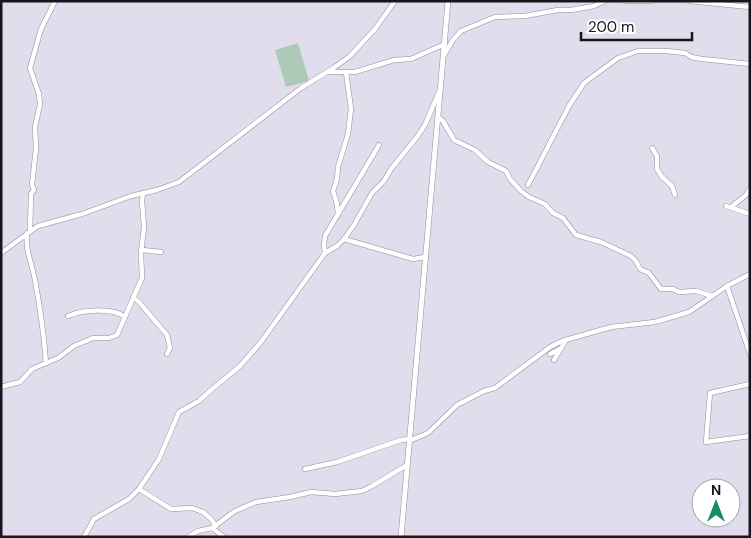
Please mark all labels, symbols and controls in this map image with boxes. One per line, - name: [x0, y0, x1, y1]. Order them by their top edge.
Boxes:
- scale bar: [581, 10, 692, 42]
- text: 200 m: [588, 17, 634, 37]
- north arrow: [691, 478, 741, 528]
- text: N: [711, 481, 721, 499]

